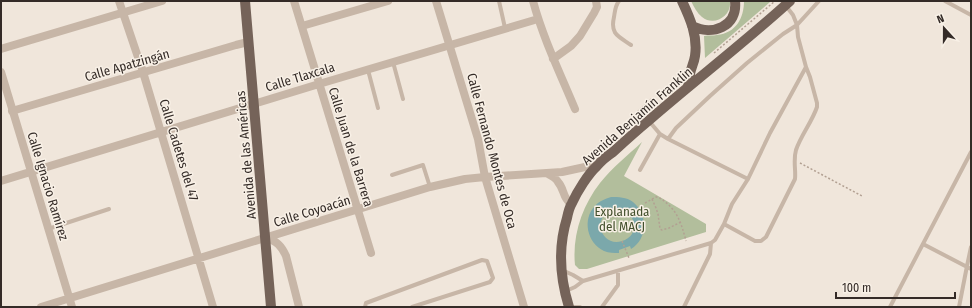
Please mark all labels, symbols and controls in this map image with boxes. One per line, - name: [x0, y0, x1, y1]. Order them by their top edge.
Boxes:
- north arrow: [924, 8, 964, 48]
- text: N: [935, 12, 946, 26]
- street label: Calle Apatzingán: [83, 46, 171, 84]
- street label: Calle Tlaxcala: [264, 59, 336, 95]
- street label: Avenida Benjamín Franklin: [579, 64, 695, 168]
- street label: Calle Fernando Montes de Oca: [464, 72, 520, 230]
- street label: Calle Juan de la Barrera: [326, 86, 376, 208]
- street label: Avenida de las Américas: [233, 90, 259, 220]
- street label: Calle Cadetes del 47: [156, 97, 202, 203]
- street label: Calle Ignacio Ramírez: [24, 130, 72, 242]
- street label: Calle Coyoacán: [272, 192, 352, 230]
- park label: Explanada del MACJ: [594, 204, 650, 234]
- scale bar: [836, 274, 955, 300]
- text: 100 m: [842, 281, 871, 295]

